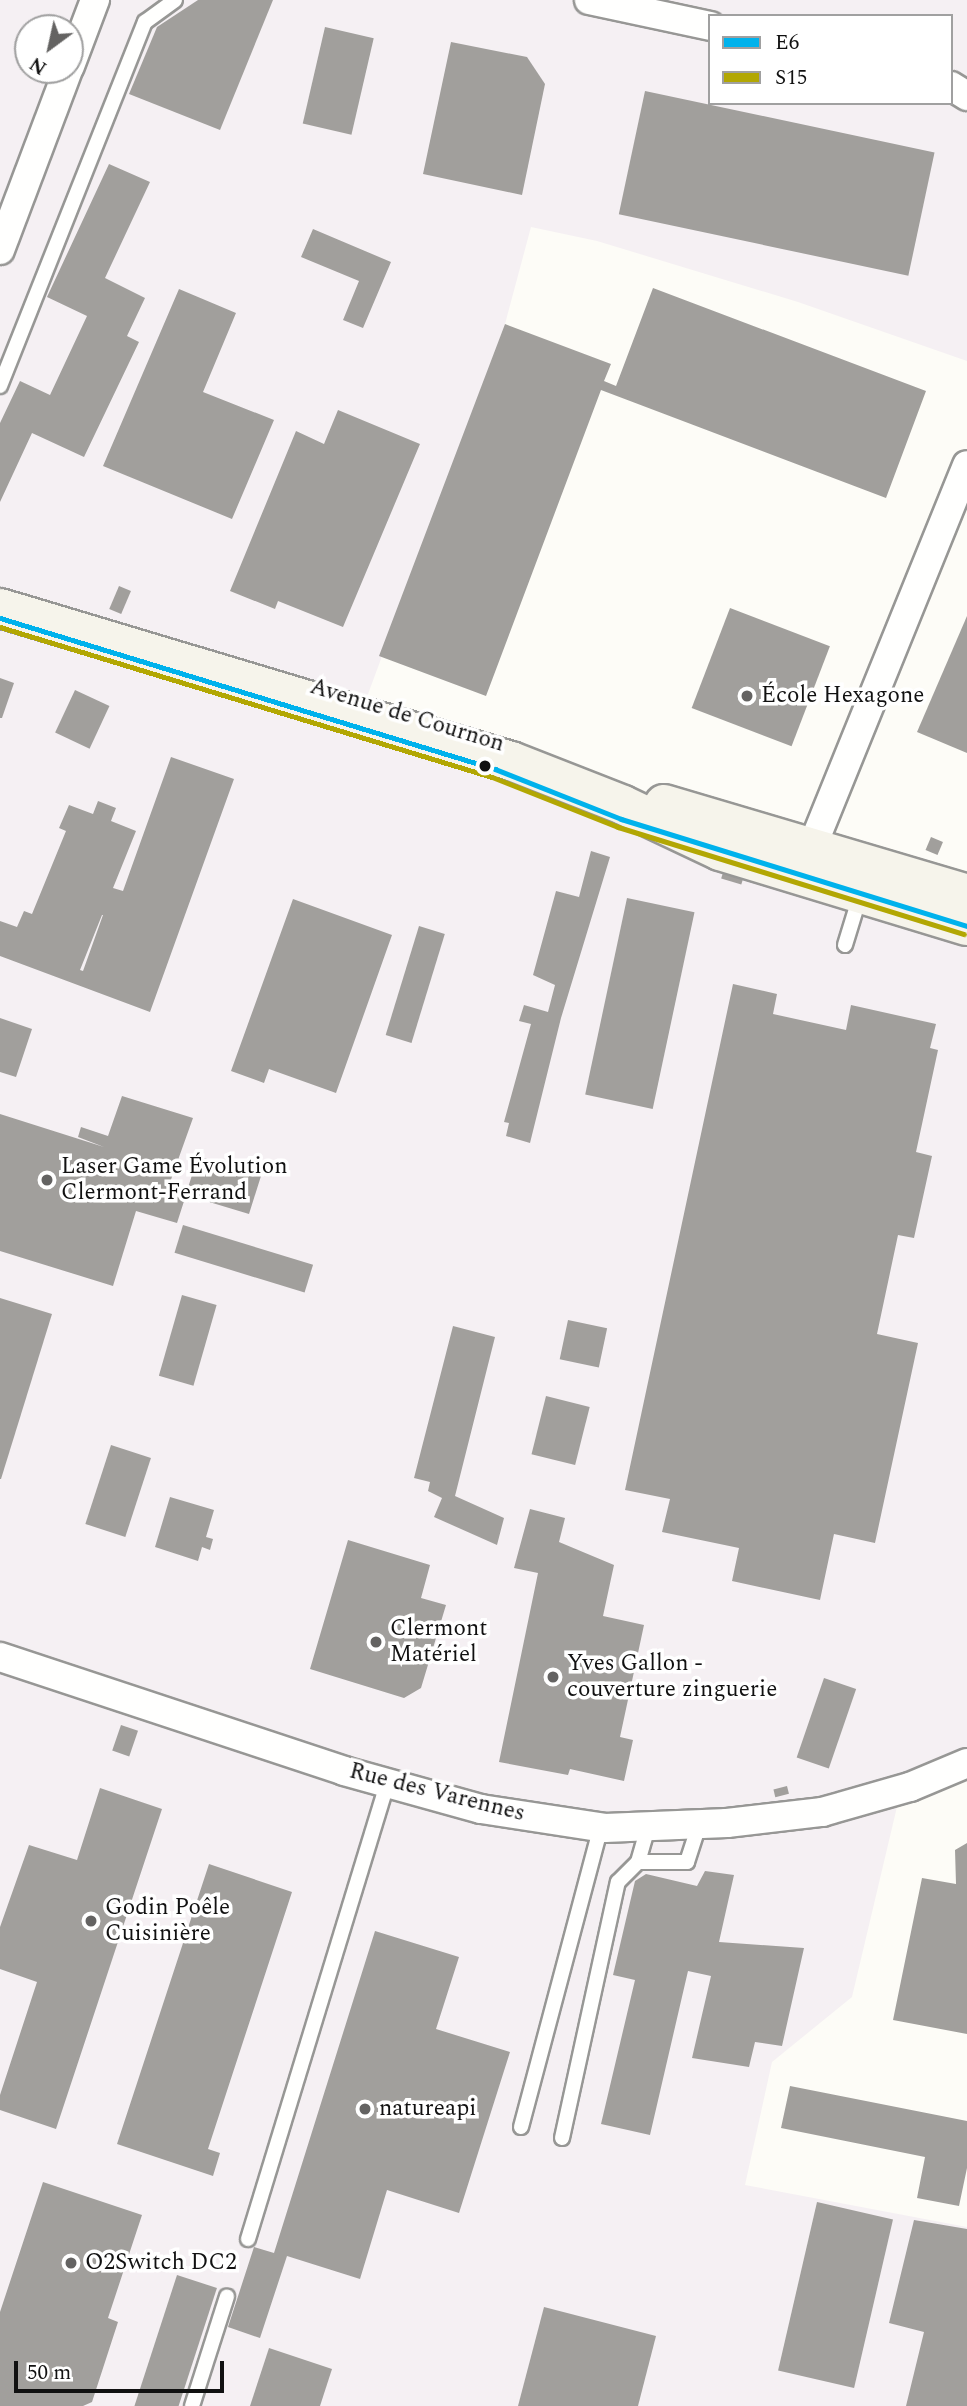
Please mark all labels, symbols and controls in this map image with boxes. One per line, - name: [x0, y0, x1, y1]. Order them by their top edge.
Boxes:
- north arrow: [14, 14, 84, 84]
- legend: [708, 14, 953, 105]
- text: E6: [775, 27, 799, 59]
- text: N: [24, 49, 53, 82]
- text: S15: [775, 62, 807, 94]
- street label: Avenue de Cournon: [306, 673, 508, 759]
- place label: École Hexagone: [761, 682, 924, 710]
- marker: École Hexagone: [739, 688, 755, 704]
- unlabelled marker: [478, 759, 492, 773]
- place label: Laser Game Évolution Clermont-Ferrand: [61, 1153, 288, 1207]
- marker: Laser Game Évolution Clermont-Ferrand: [39, 1172, 55, 1188]
- place label: Clermont Matériel: [390, 1615, 487, 1669]
- marker: Clermont Matériel: [368, 1634, 384, 1650]
- place label: Yves Gallon - couverture zinguerie: [567, 1650, 777, 1704]
- marker: Yves Gallon - couverture zinguerie: [545, 1669, 561, 1685]
- street label: Rue des Varennes: [346, 1758, 528, 1828]
- place label: Godin Poêle Cuisinière: [105, 1894, 230, 1948]
- marker: Godin Poêle Cuisinière: [83, 1913, 99, 1929]
- place label: natureapi: [379, 2095, 476, 2123]
- marker: natureapi: [357, 2101, 373, 2117]
- place label: O2Switch DC2: [85, 2249, 237, 2277]
- marker: O2Switch DC2: [63, 2255, 79, 2271]
- scale bar: [18, 2346, 228, 2390]
- text: 50 m: [27, 2357, 71, 2389]

